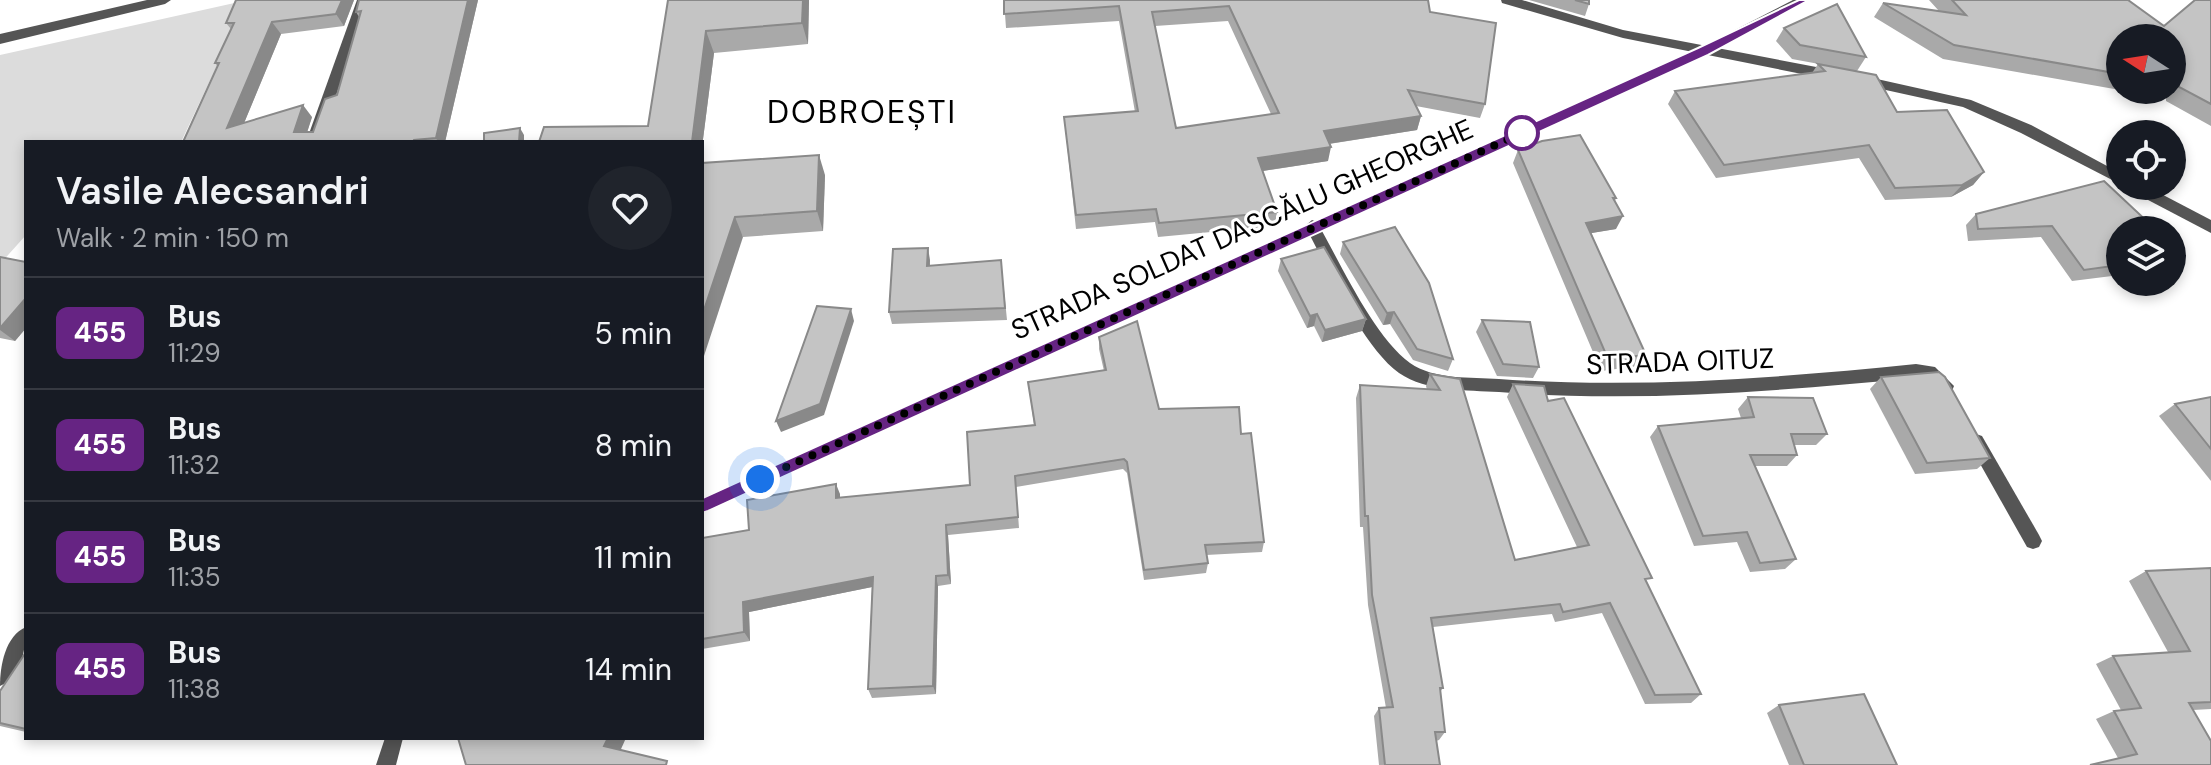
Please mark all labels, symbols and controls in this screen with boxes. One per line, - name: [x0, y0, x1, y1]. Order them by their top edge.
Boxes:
- north arrow: [2106, 24, 2186, 104]
- map controls: [2106, 24, 2186, 296]
- district label: DOBROEȘTI: [767, 91, 957, 133]
- street label: STRADA SOLDAT DASCĂLU GHEORGHE: [1005, 111, 1479, 348]
- unlabelled marker: [1505, 116, 1539, 150]
- button: locate: [2106, 120, 2186, 200]
- text: Vasile Alecsandri: [56, 166, 369, 216]
- button: heart: [588, 166, 672, 250]
- button: layers: [2106, 216, 2186, 296]
- text: Walk · 2 min · 150 m: [56, 221, 289, 255]
- text: Bus: [168, 297, 222, 336]
- text: 455: [73, 314, 127, 351]
- text: 5 min: [595, 314, 672, 353]
- text: 11:29: [168, 336, 221, 370]
- street label: STRADA OITUZ: [1585, 340, 1775, 383]
- text: Bus: [168, 409, 222, 448]
- text: 455: [73, 426, 127, 463]
- text: 8 min: [595, 426, 672, 465]
- text: 11:32: [168, 448, 220, 482]
- your location: [740, 459, 780, 499]
- text: Bus: [168, 521, 222, 560]
- text: 455: [73, 538, 127, 575]
- text: 11 min: [594, 538, 672, 577]
- text: 11:35: [168, 560, 221, 594]
- text: Bus: [168, 633, 222, 672]
- text: 455: [73, 650, 127, 687]
- text: 14 min: [585, 650, 672, 689]
- text: 11:38: [168, 672, 221, 706]

